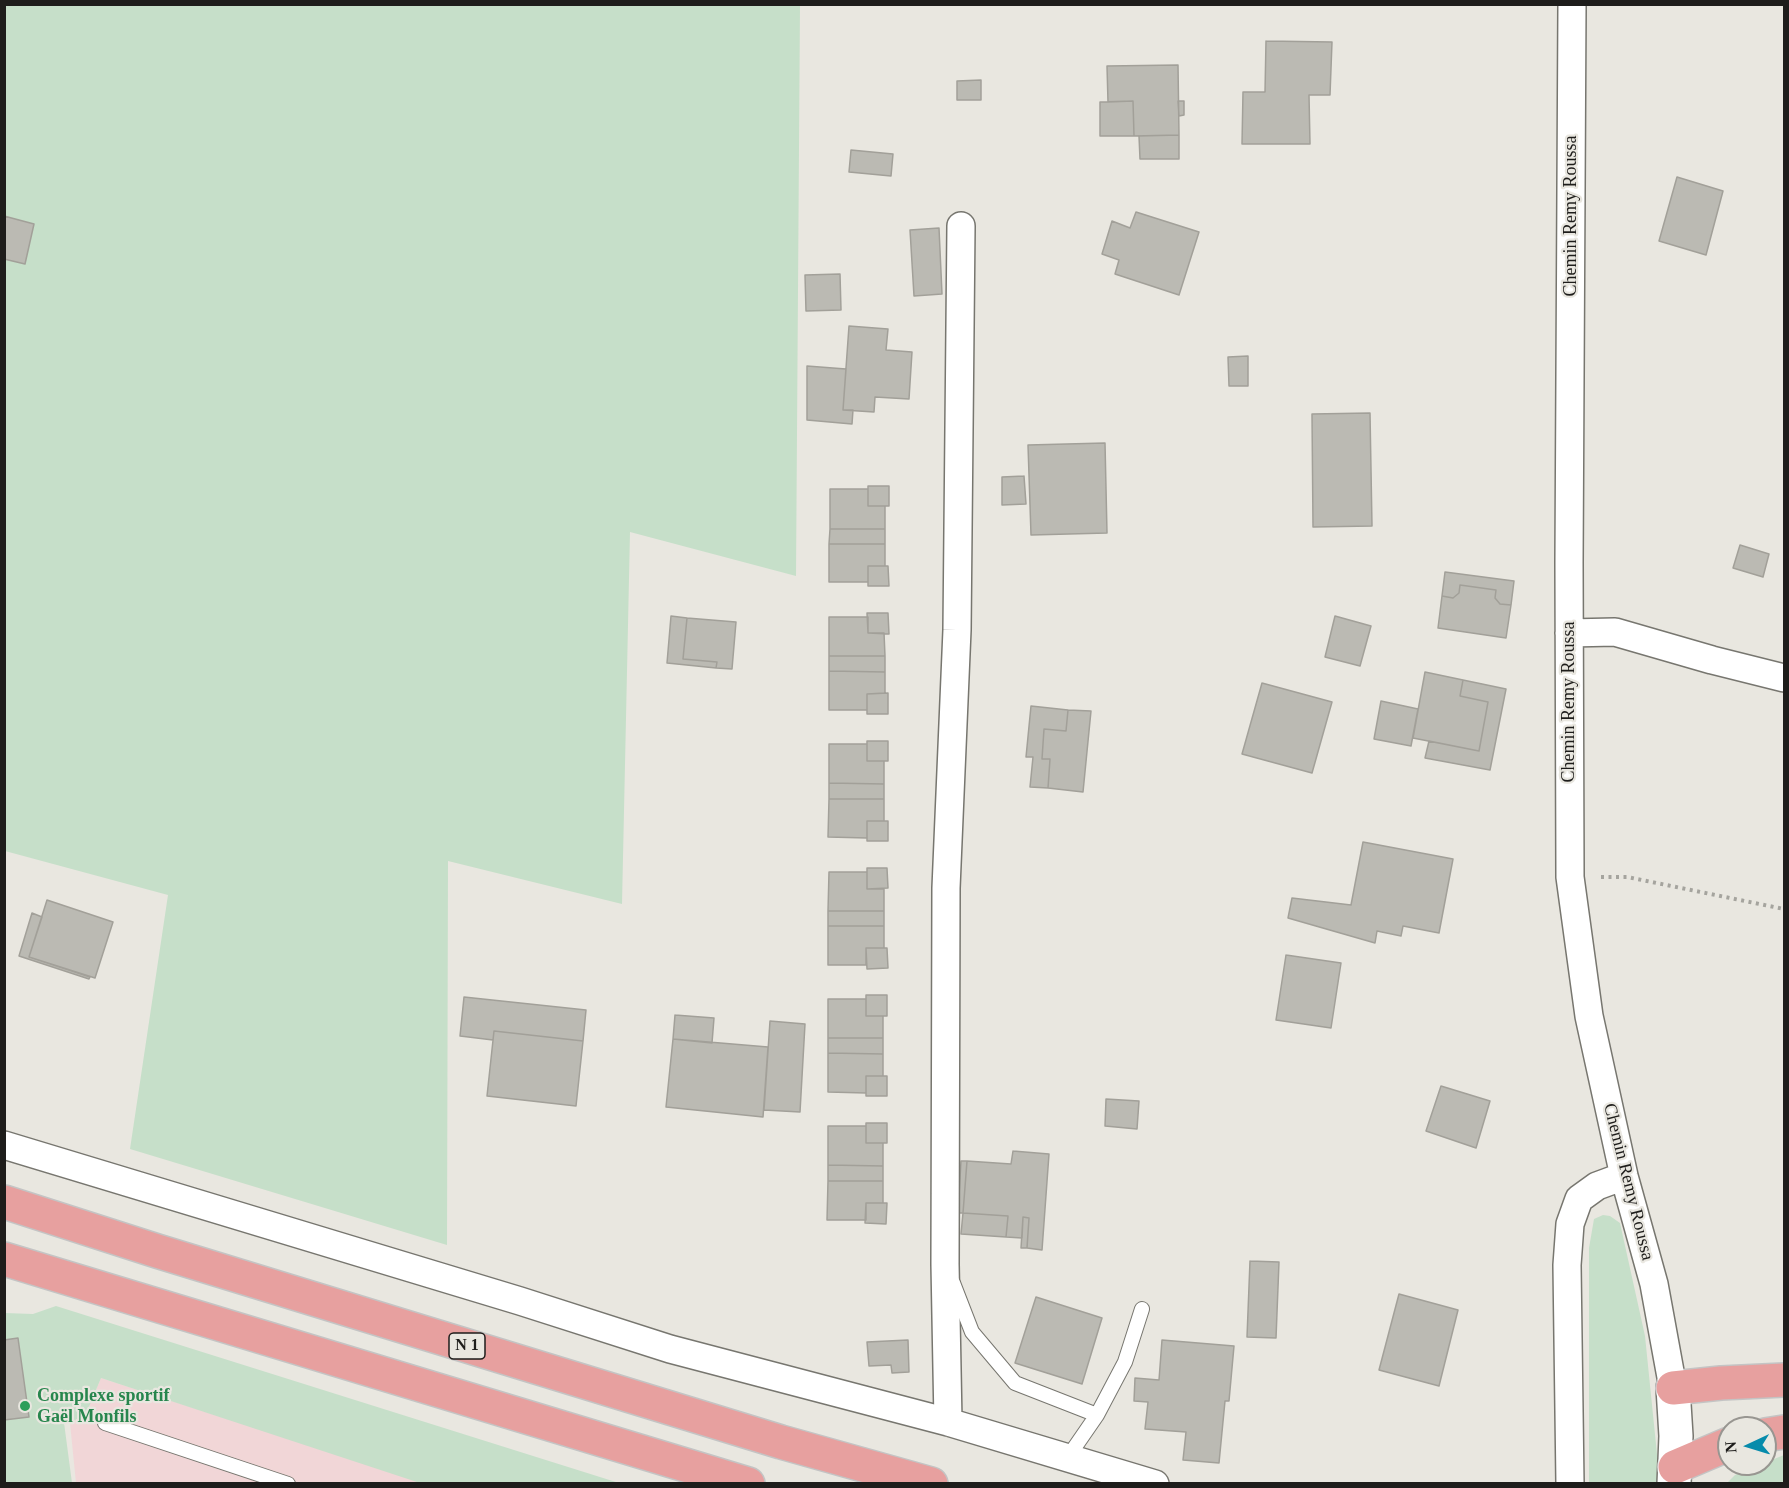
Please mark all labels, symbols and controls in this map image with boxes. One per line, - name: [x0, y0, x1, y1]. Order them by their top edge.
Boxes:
- street label: Chemin Remy Roussa: [1560, 136, 1582, 296]
- street label: Chemin Remy Roussa: [1558, 622, 1580, 782]
- street label: Chemin Remy Roussa: [1598, 1101, 1658, 1263]
- road number: N 1: [449, 1333, 485, 1359]
- place label: Complexe sportif Gaël Monfils: [37, 1385, 169, 1428]
- marker: Complexe sportif Gaël Monfils: [18, 1399, 32, 1413]
- north arrow: [1717, 1416, 1777, 1476]
- text: N: [1722, 1441, 1739, 1454]

